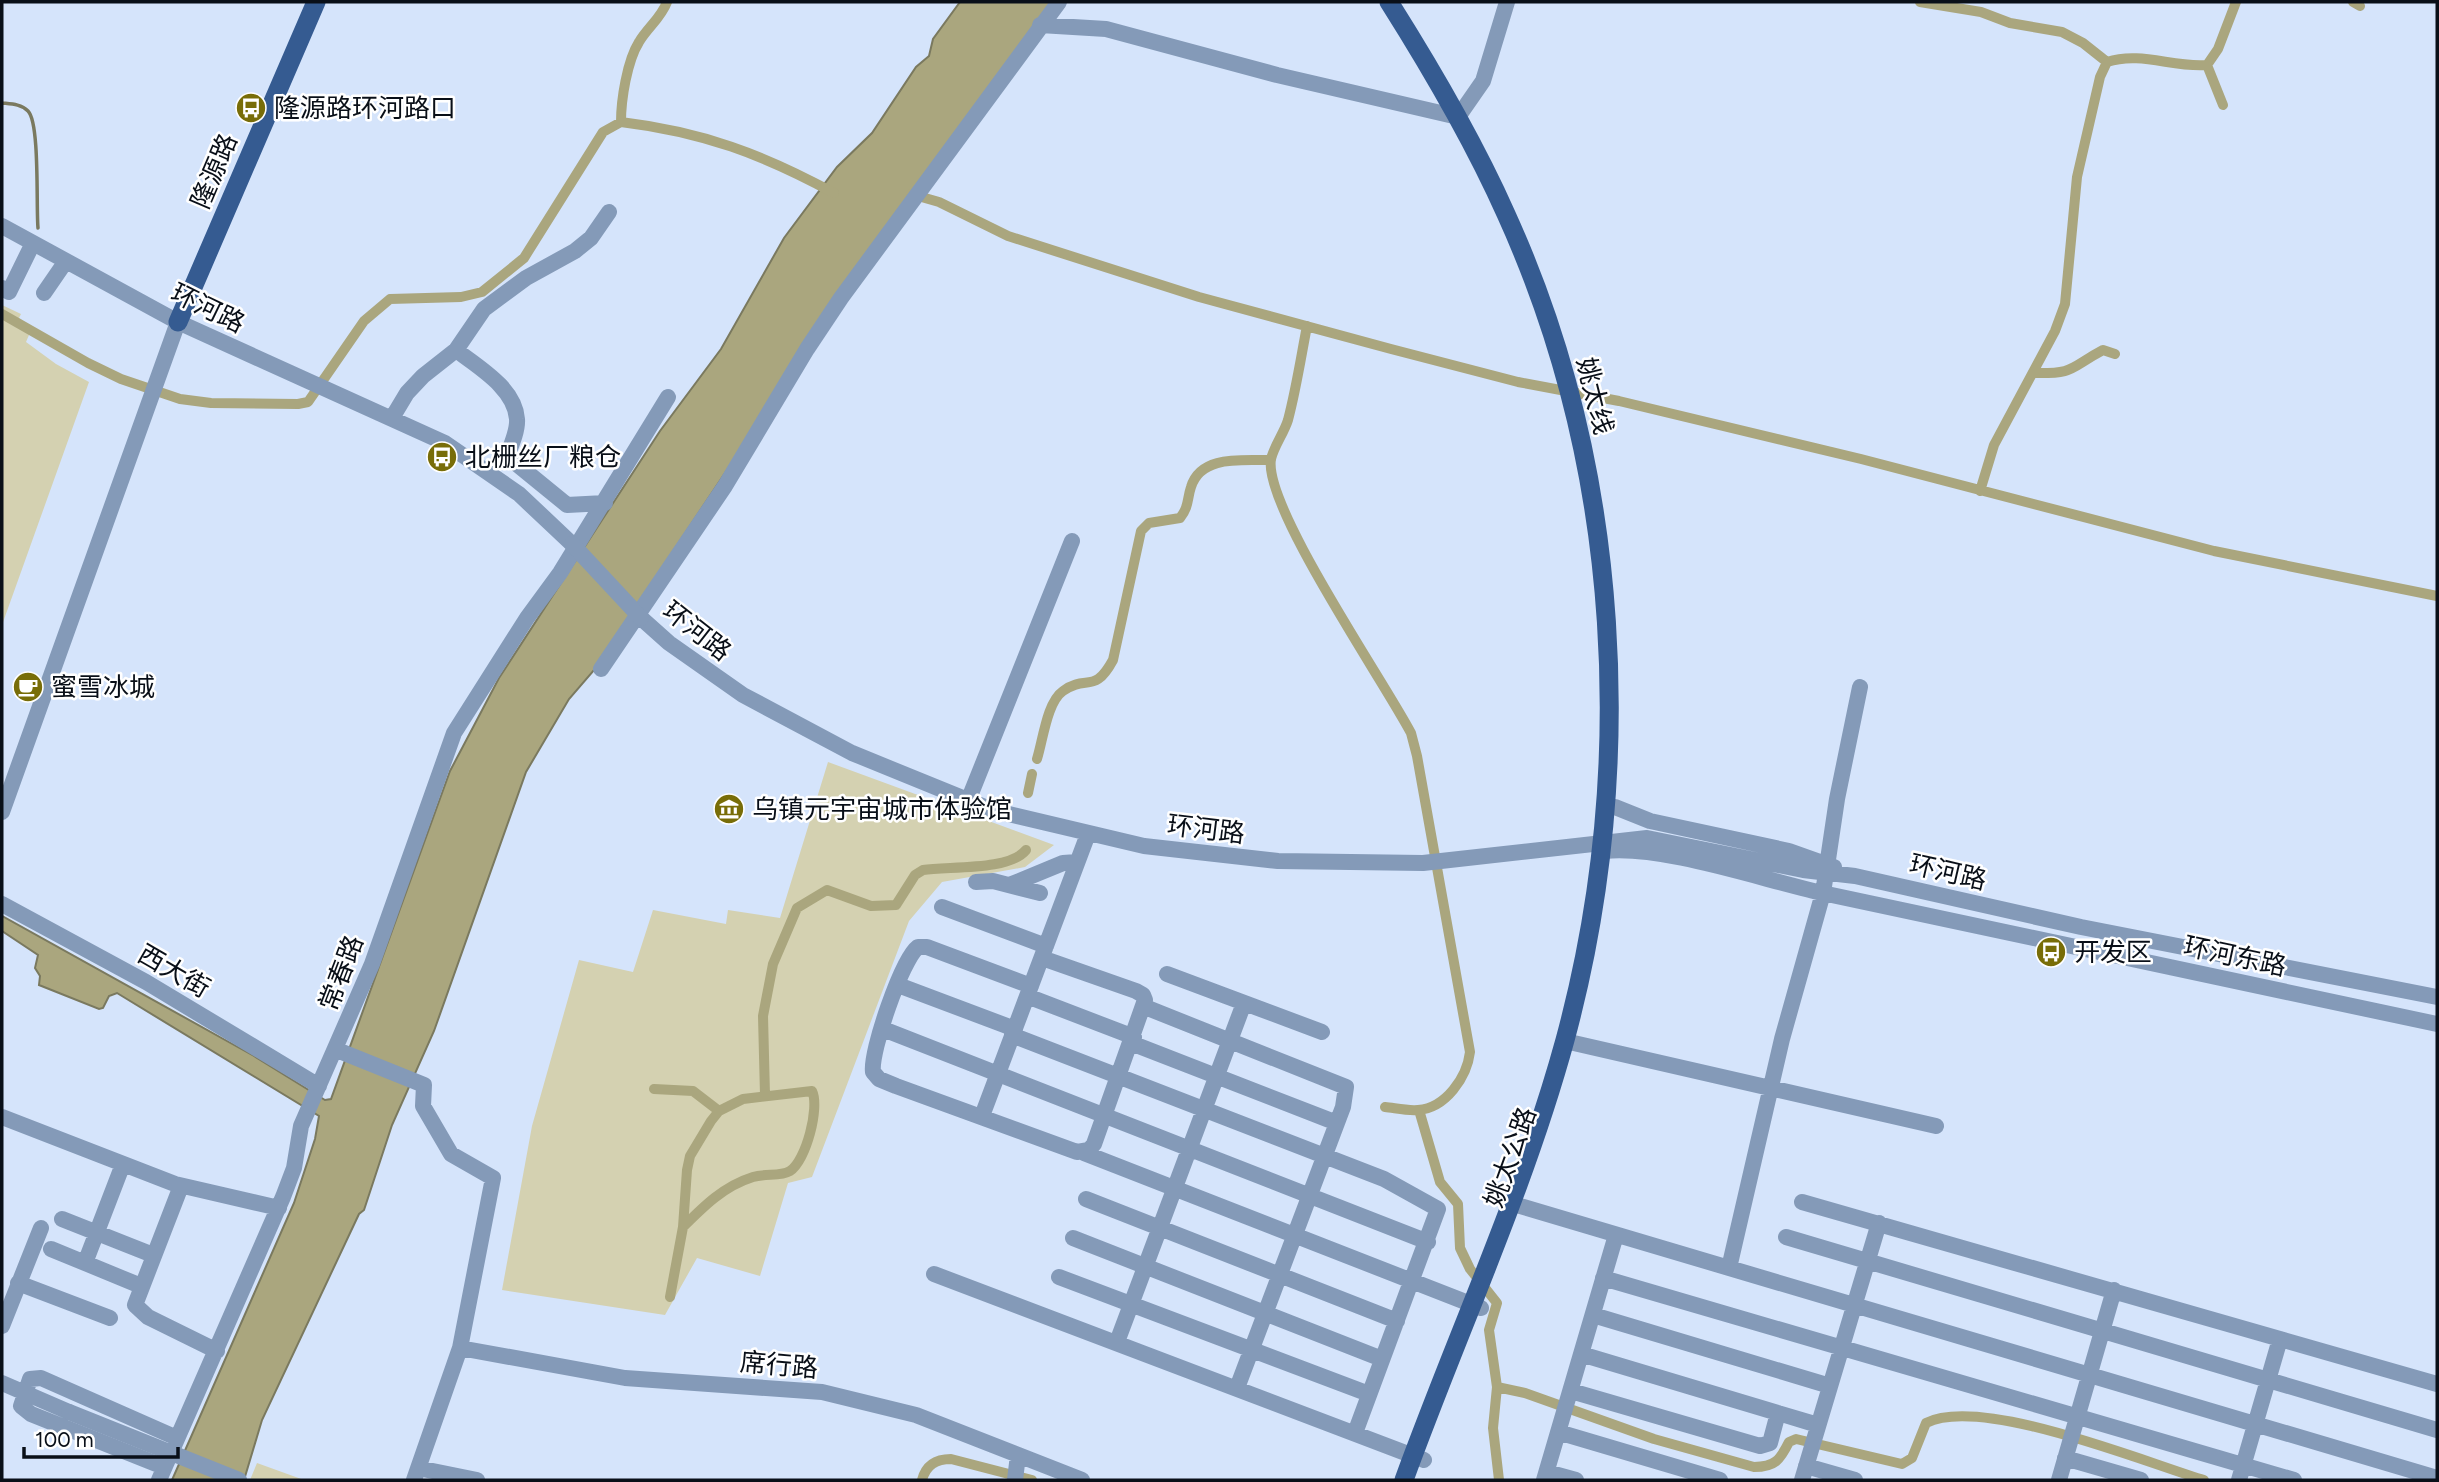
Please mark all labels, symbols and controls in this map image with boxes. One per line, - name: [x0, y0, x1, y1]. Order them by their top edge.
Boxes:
- bus stop icon: 隆源路环河路口: [234, 91, 268, 125]
- place label: 隆源路环河路口: [274, 92, 456, 124]
- street label: 隆源路: [184, 129, 244, 213]
- street label: 环河路: [166, 277, 250, 339]
- street label: 姚太线: [1570, 354, 1620, 438]
- bus stop icon: 北栅丝厂粮仓: [425, 440, 459, 474]
- place label: 北栅丝厂粮仓: [465, 441, 621, 473]
- street label: 环河路: [656, 594, 738, 668]
- cafe icon: 蜜雪冰城: [11, 670, 45, 704]
- place label: 蜜雪冰城: [51, 671, 155, 703]
- museum icon: 乌镇元宇宙城市体验馆: [712, 792, 746, 826]
- place label: 乌镇元宇宙城市体验馆: [752, 793, 1012, 825]
- street label: 环河路: [1165, 808, 1247, 850]
- street label: 环河路: [1906, 848, 1990, 896]
- street label: 环河东路: [2181, 930, 2289, 982]
- street label: 常春路: [312, 931, 370, 1015]
- bus stop icon: 开发区: [2034, 935, 2068, 969]
- place label: 开发区: [2074, 936, 2152, 968]
- street label: 西大街: [132, 938, 216, 1004]
- street label: 姚太公路: [1477, 1103, 1543, 1211]
- street label: 席行路: [739, 1346, 819, 1384]
- scale bar: [24, 1416, 178, 1460]
- text: 100 m: [35, 1427, 94, 1452]

